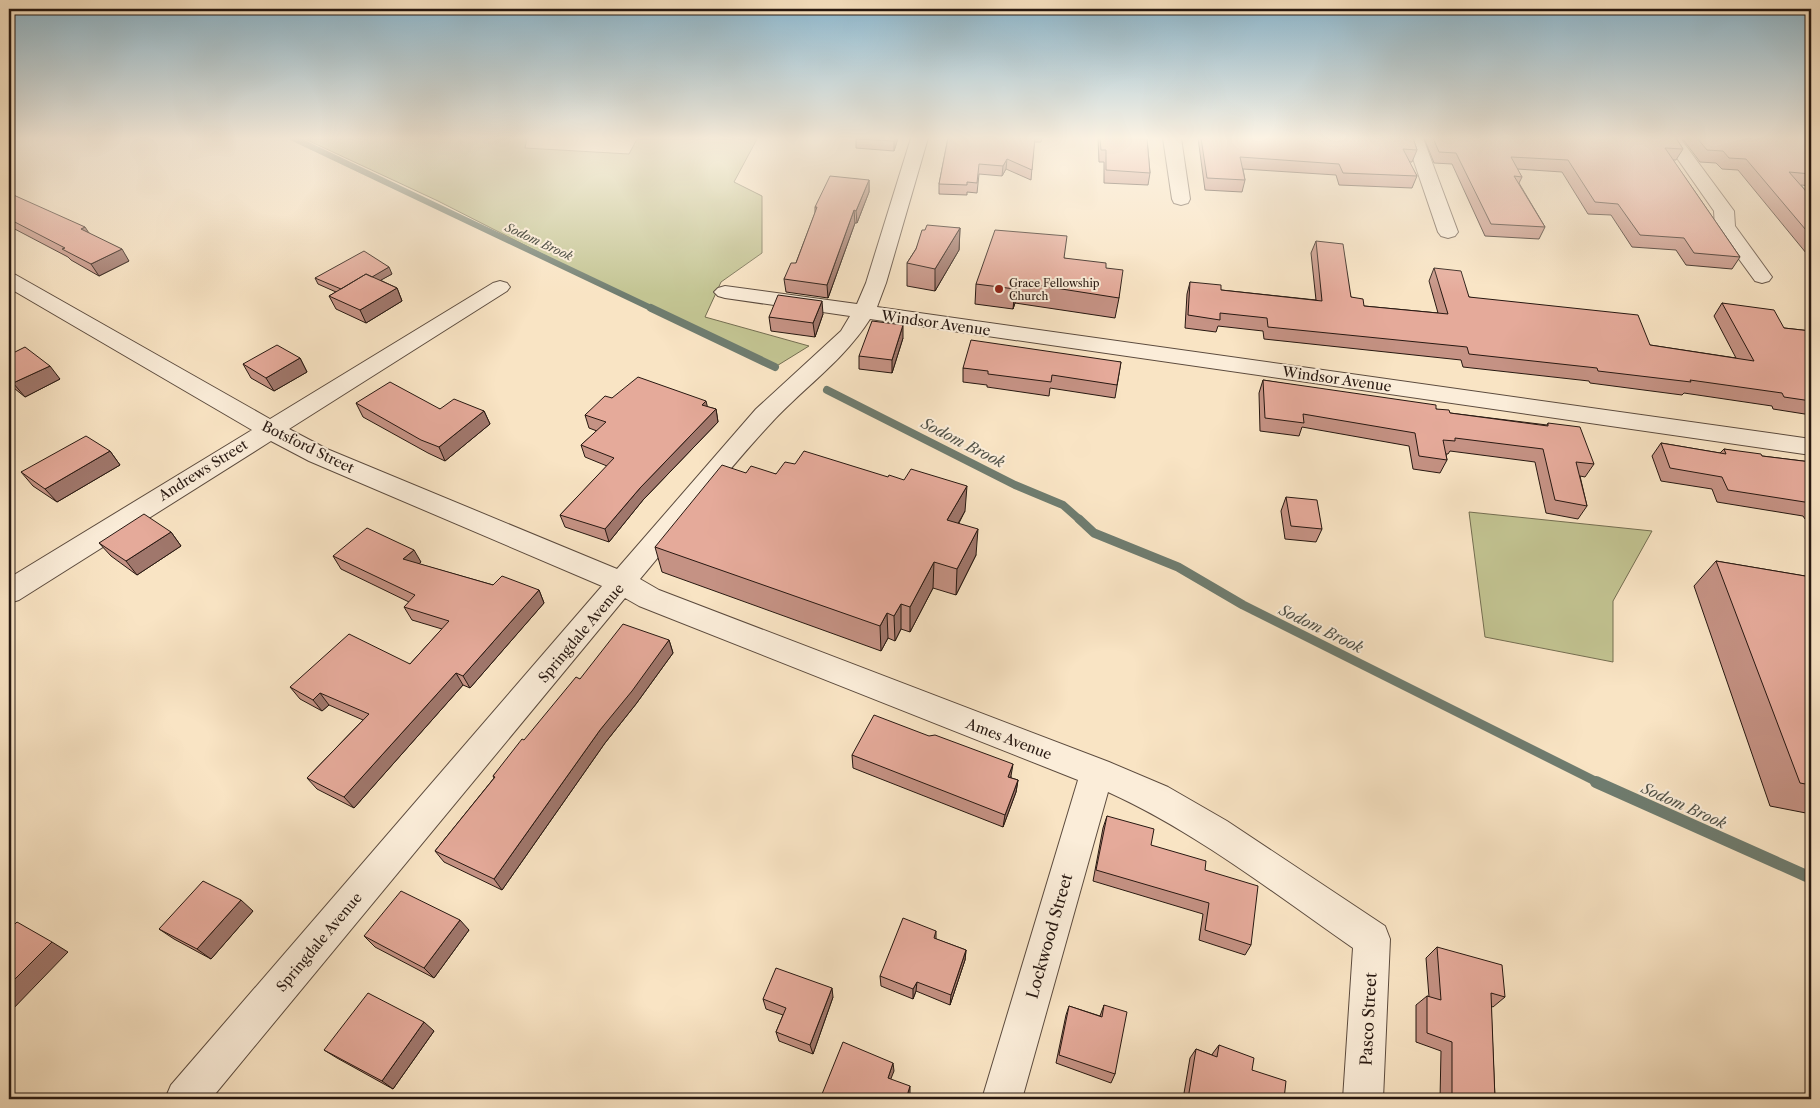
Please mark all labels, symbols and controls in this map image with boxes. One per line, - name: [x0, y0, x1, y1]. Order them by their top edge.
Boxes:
- water label: Sodom Brook: [502, 219, 576, 264]
- place label: Grace Fellowship Church: [1009, 276, 1100, 303]
- marker: Grace Fellowship Church: [993, 283, 1005, 295]
- street label: Windsor Avenue: [879, 306, 992, 340]
- street label: Windsor Avenue: [1280, 362, 1393, 396]
- water label: Sodom Brook: [918, 413, 1008, 472]
- street label: Botsford Street: [259, 417, 357, 477]
- street label: Andrews Street: [154, 435, 251, 505]
- street label: Springdale Avenue: [534, 580, 628, 686]
- water label: Sodom Brook: [1275, 600, 1366, 657]
- street label: Ames Avenue: [963, 714, 1055, 764]
- water label: Sodom Brook: [1638, 778, 1730, 833]
- street label: Lockwood Street: [1022, 871, 1077, 1001]
- street label: Springdale Avenue: [272, 889, 366, 995]
- street label: Pasco Street: [1356, 971, 1380, 1066]

